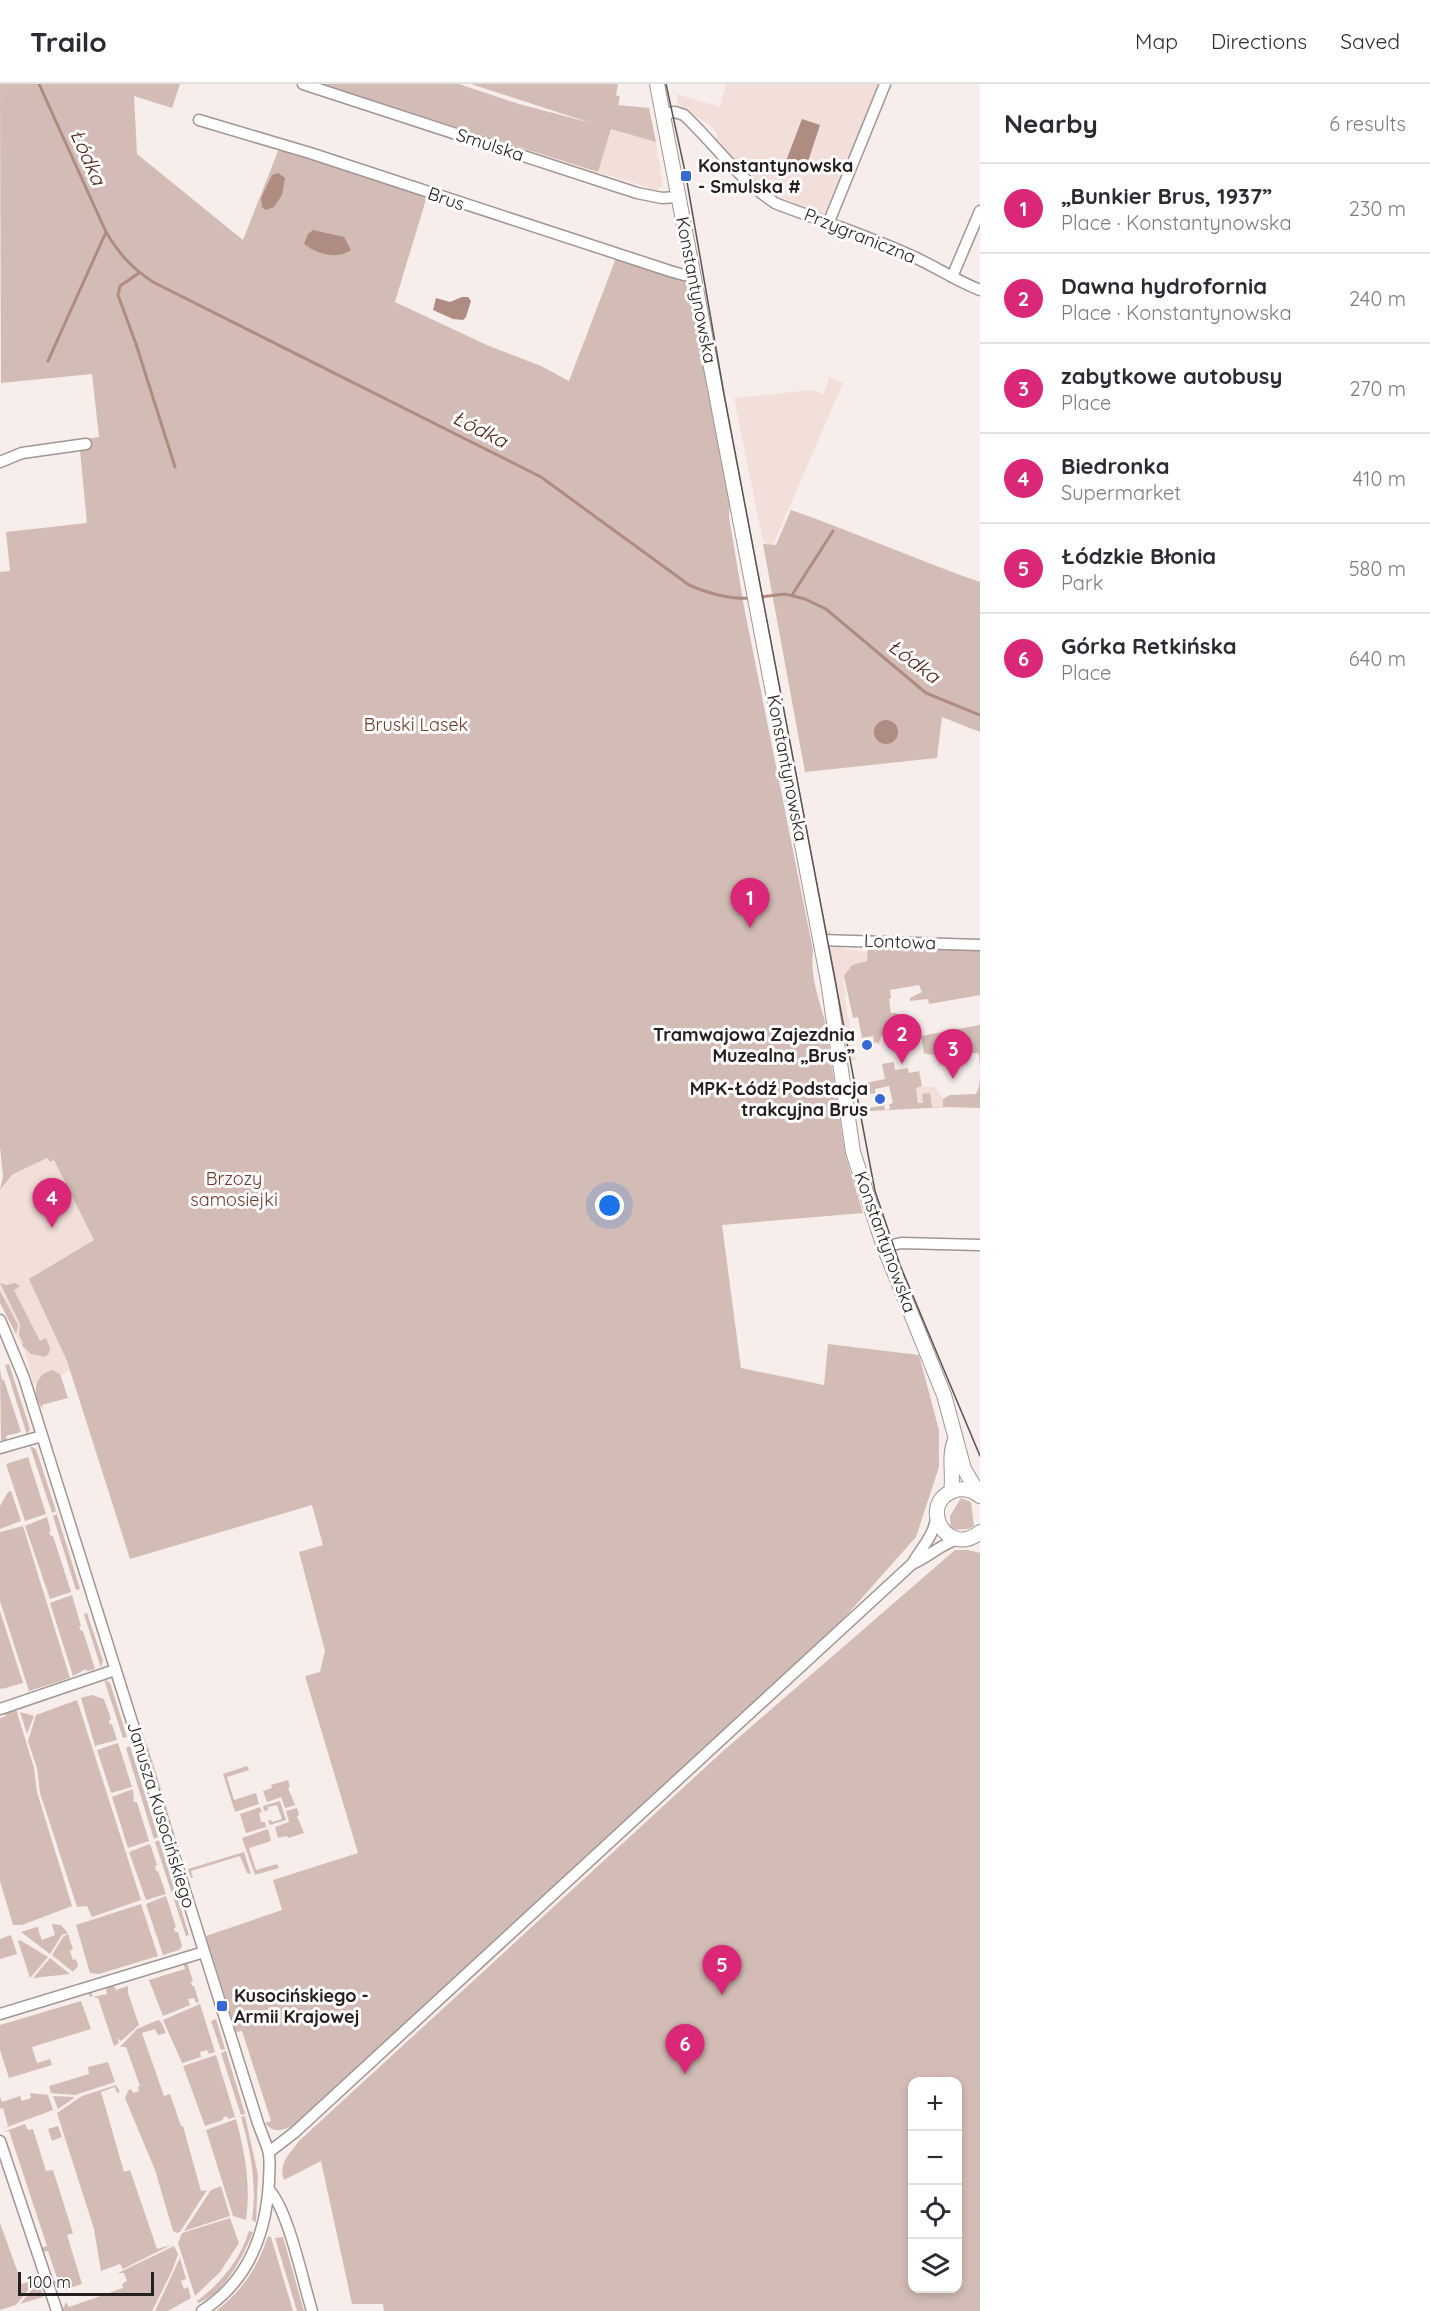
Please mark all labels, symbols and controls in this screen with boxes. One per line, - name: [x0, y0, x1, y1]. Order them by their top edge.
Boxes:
- text: Trailo: [30, 24, 107, 59]
- text: Map: [1135, 28, 1178, 54]
- text: Directions: [1211, 28, 1307, 54]
- text: Saved: [1340, 28, 1400, 54]
- text: Nearby: [1004, 107, 1098, 140]
- text: 6 results: [1329, 111, 1406, 136]
- street label: Smulska: [453, 123, 527, 166]
- water label: Łódka: [65, 125, 113, 190]
- place label: Konstantynowska - Smulska #: [698, 154, 853, 198]
- marker: Konstantynowska - Smulska #: [679, 169, 693, 183]
- street label: Brus: [425, 182, 468, 215]
- text: „Bunkier Brus, 1937”: [1061, 182, 1272, 210]
- text: 1: [1020, 196, 1027, 221]
- text: 230 m: [1349, 196, 1406, 221]
- street label: Przygraniczna: [801, 203, 919, 268]
- text: Place · Konstantynowska: [1061, 210, 1292, 235]
- street label: Konstantynowska: [671, 215, 722, 365]
- text: Dawna hydrofornia: [1061, 272, 1267, 300]
- text: 2: [1018, 286, 1029, 311]
- text: 240 m: [1349, 286, 1406, 311]
- text: Place · Konstantynowska: [1061, 300, 1292, 325]
- text: zabytkowe autobusy: [1061, 362, 1282, 390]
- text: 3: [1018, 376, 1029, 401]
- text: 270 m: [1349, 376, 1406, 401]
- text: Place: [1061, 390, 1111, 415]
- water label: Łódka: [448, 404, 514, 454]
- text: Biedronka: [1061, 452, 1170, 480]
- text: 4: [1018, 466, 1029, 491]
- text: 410 m: [1353, 466, 1406, 491]
- text: Supermarket: [1061, 480, 1181, 505]
- text: Łódzkie Błonia: [1061, 542, 1216, 570]
- text: 5: [1018, 556, 1029, 581]
- text: 580 m: [1349, 556, 1406, 581]
- text: Park: [1061, 570, 1103, 595]
- text: Górka Retkińska: [1061, 632, 1237, 660]
- water label: Łódka: [883, 633, 947, 689]
- text: 6: [1018, 646, 1029, 671]
- text: 640 m: [1349, 646, 1406, 671]
- text: Place: [1061, 660, 1111, 685]
- street label: Konstantynowska: [762, 693, 813, 843]
- park label: Bruski Lasek: [364, 713, 468, 736]
- pin: 1: [730, 878, 770, 928]
- street label: Lontowa: [864, 929, 937, 954]
- pin: 2: [882, 1014, 922, 1064]
- place label: Tramwajowa Zajezdnia Muzealna „Brus”: [653, 1023, 855, 1067]
- pin: 3: [934, 1030, 972, 1079]
- marker: Tramwajowa Zajezdnia Muzealna „Brus”: [860, 1038, 874, 1052]
- place label: MPK-Łódź Podstacja trakcyjna Brus: [690, 1077, 868, 1121]
- marker: MPK-Łódź Podstacja trakcyjna Brus: [873, 1092, 887, 1106]
- park label: Brzozy samosiejki: [190, 1167, 278, 1211]
- street label: Konstantynowska: [849, 1168, 922, 1316]
- pin: 4: [32, 1178, 72, 1228]
- your location: [595, 1191, 624, 1220]
- street label: Janusza Kusocińskiego: [122, 1719, 201, 1911]
- pin: 5: [702, 1946, 742, 1995]
- place label: Kusocińskiego - Armii Krajowej: [234, 1984, 369, 2028]
- marker: Kusocińskiego - Armii Krajowej: [215, 1999, 229, 2013]
- pin: 6: [666, 2024, 704, 2074]
- map controls: [908, 2077, 962, 2293]
- button: +: [908, 2077, 962, 2131]
- button: −: [908, 2131, 962, 2185]
- button: locate: [908, 2185, 962, 2239]
- button: layers: [908, 2239, 962, 2293]
- scale bar: [18, 2269, 154, 2296]
- text: 100 m: [27, 2272, 71, 2292]

